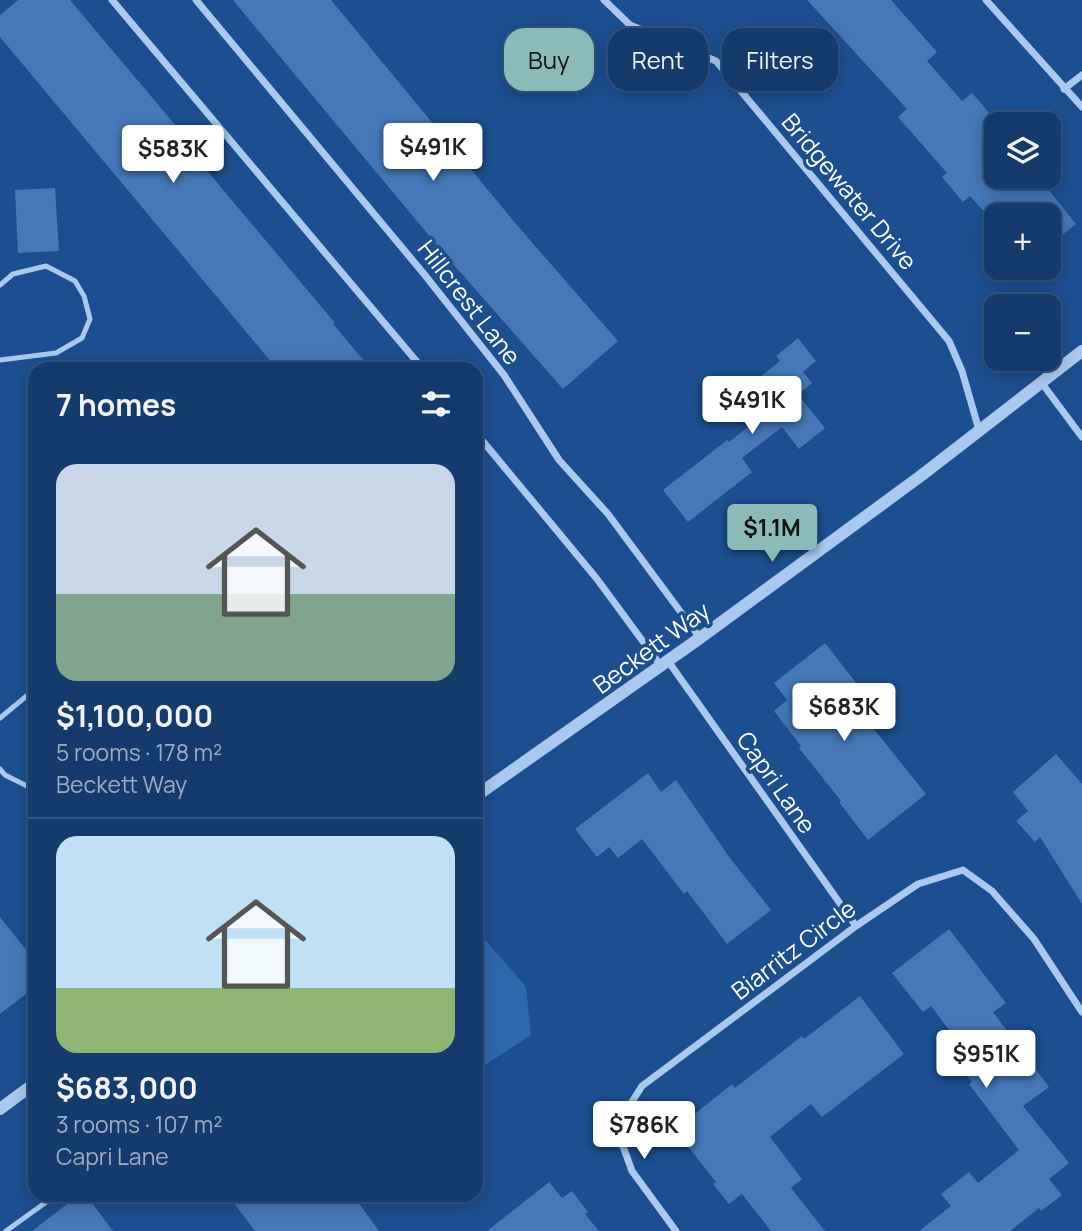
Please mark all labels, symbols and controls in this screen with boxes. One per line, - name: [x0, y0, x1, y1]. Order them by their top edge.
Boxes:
- chip: Buy: [504, 28, 594, 91]
- chip: Rent: [608, 28, 708, 91]
- chip: Filters: [722, 28, 838, 91]
- street label: Bridgewater Drive: [775, 106, 925, 276]
- map controls: [984, 112, 1061, 371]
- button: layers: [984, 112, 1061, 189]
- pin: $491K: [384, 124, 482, 183]
- pin: $583K: [124, 125, 222, 185]
- text: $491K: [399, 130, 467, 162]
- text: $583K: [138, 132, 208, 164]
- button: +: [984, 203, 1061, 280]
- street label: Hillcrest Lane: [411, 233, 529, 371]
- button: −: [984, 294, 1061, 371]
- pin: $491K: [703, 376, 801, 436]
- text: $491K: [718, 383, 786, 415]
- text: 7 homes: [56, 384, 176, 425]
- icon: filters: [417, 385, 455, 423]
- pin: $1.1M: [723, 504, 821, 564]
- icon: home: [193, 509, 319, 635]
- text: $1.1M: [743, 511, 801, 543]
- street label: Beckett Way: [586, 593, 716, 701]
- pin: $683K: [795, 684, 893, 743]
- text: $683K: [808, 690, 880, 722]
- text: $1,100,000: [56, 695, 213, 736]
- street label: Capri Lane: [730, 724, 824, 840]
- text: 5 rooms · 178 m²: [56, 736, 222, 768]
- text: Beckett Way: [56, 768, 187, 800]
- icon: home: [193, 881, 319, 1007]
- street label: Biarritz Circle: [724, 891, 862, 1007]
- pin: $951K: [937, 1030, 1035, 1090]
- text: $951K: [952, 1037, 1020, 1069]
- text: $683,000: [56, 1067, 198, 1108]
- pin: $786K: [595, 1102, 693, 1161]
- text: 3 rooms · 107 m²: [56, 1108, 222, 1140]
- text: $786K: [609, 1108, 679, 1140]
- text: Capri Lane: [56, 1140, 169, 1172]

